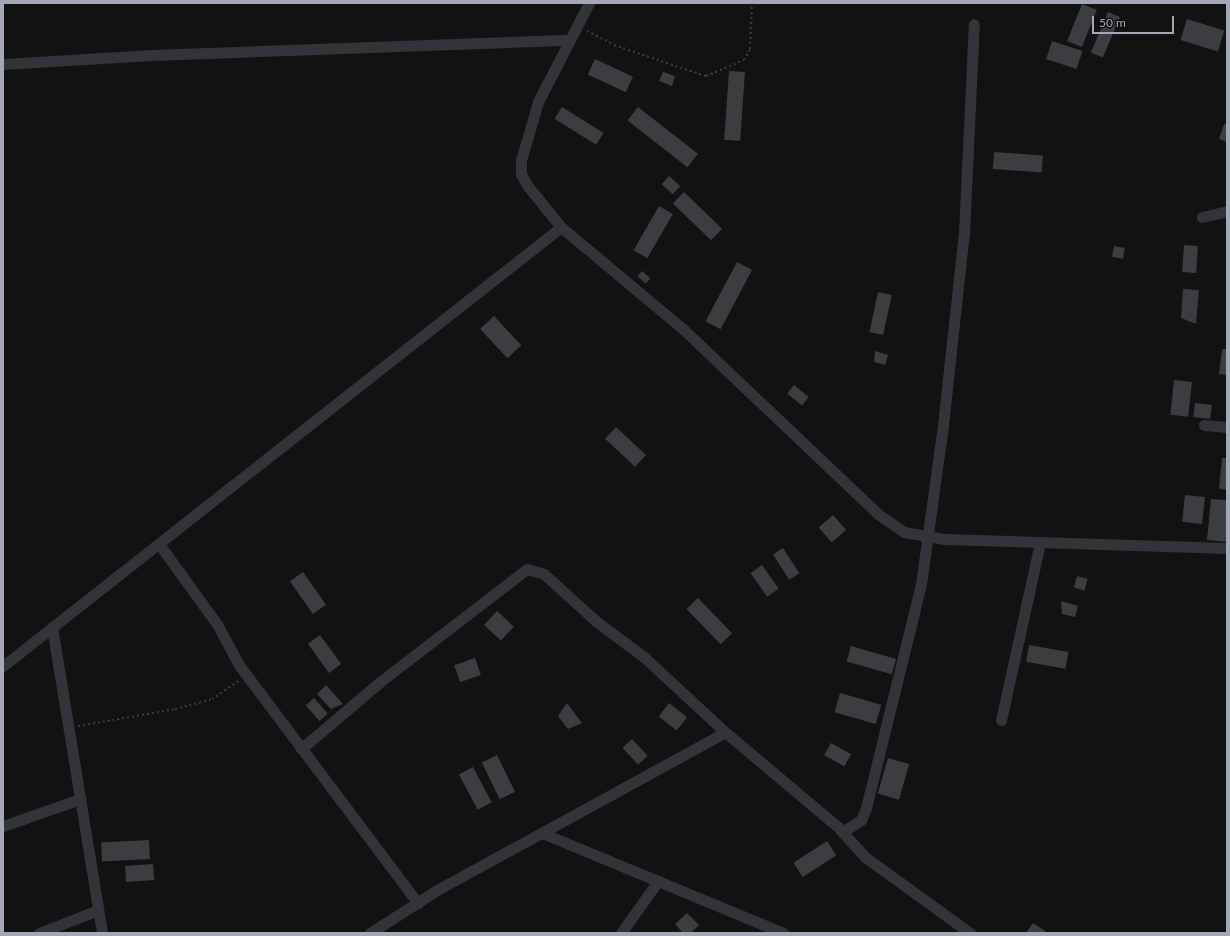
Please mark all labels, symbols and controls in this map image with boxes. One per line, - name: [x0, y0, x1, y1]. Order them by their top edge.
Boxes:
- scale bar: [1094, 8, 1176, 34]
- text: 50 m: [1099, 15, 1126, 30]

